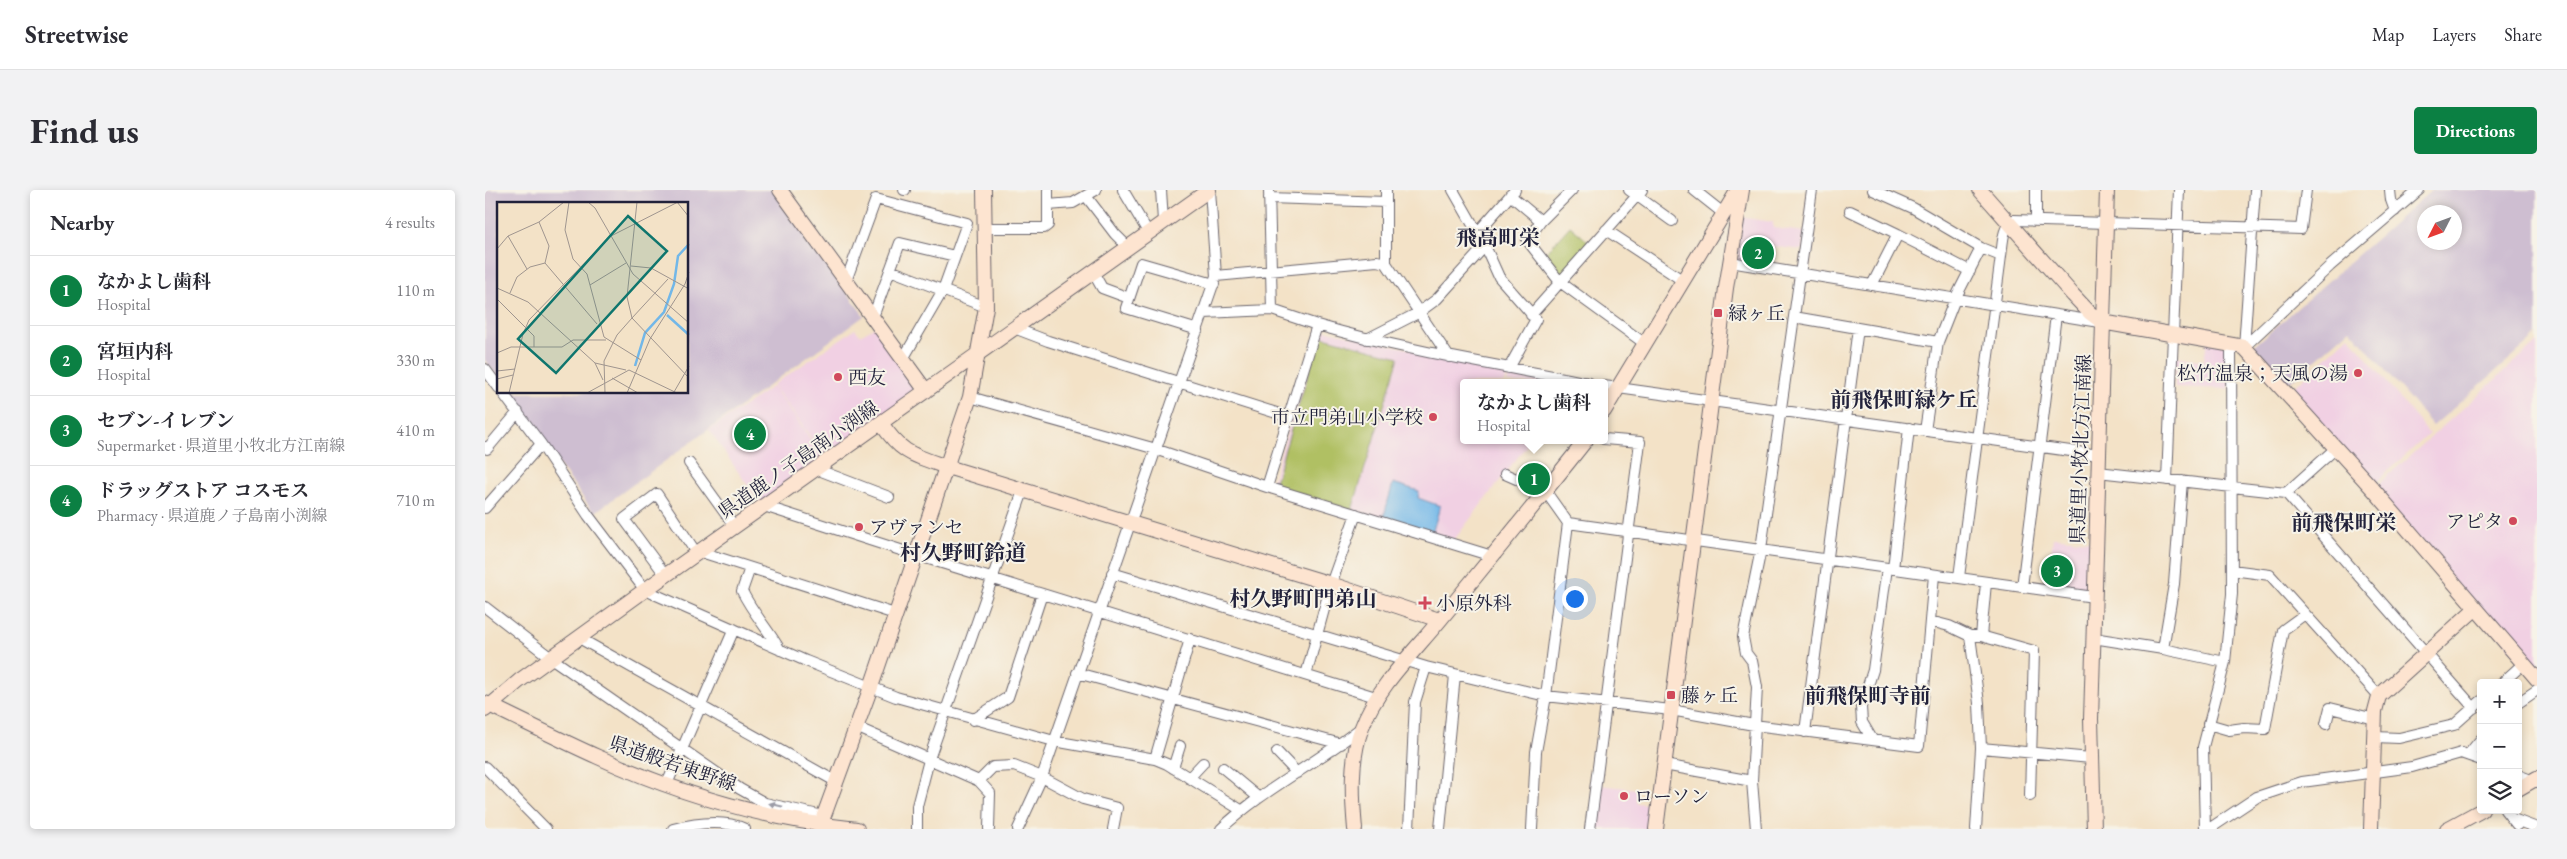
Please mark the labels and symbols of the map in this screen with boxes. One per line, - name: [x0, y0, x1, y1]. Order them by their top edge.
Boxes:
- inset map: [497, 202, 689, 394]
- north arrow: [2417, 205, 2462, 250]
- district label: 飛高町栄: [1456, 224, 1540, 251]
- pin: 2: [1742, 234, 1774, 272]
- place label: 緑ヶ丘: [1728, 301, 1785, 326]
- marker: 緑ヶ丘: [1712, 307, 1724, 319]
- street label: 県道里小牧北方江南線: [2065, 354, 2096, 544]
- place label: 松竹温泉；天風の湯: [2177, 361, 2348, 386]
- place label: 西友: [848, 365, 886, 390]
- marker: 松竹温泉；天風の湯: [2352, 367, 2364, 379]
- marker: 西友: [832, 371, 844, 383]
- district label: 前飛保町緑ケ丘: [1831, 386, 1978, 413]
- street label: 県道鹿ノ子島南小渕線: [713, 395, 883, 524]
- place label: 市立門弟山小学校: [1271, 405, 1423, 430]
- marker: 市立門弟山小学校: [1427, 411, 1439, 423]
- pin: 4: [734, 415, 766, 453]
- pin: 1: [1518, 460, 1550, 498]
- district label: 前飛保町栄: [2292, 509, 2397, 536]
- place label: アピタ: [2446, 509, 2503, 534]
- place label: アヴァンセ: [869, 515, 964, 540]
- marker: アピタ: [2507, 515, 2519, 527]
- marker: アヴァンセ: [853, 521, 865, 533]
- district label: 村久野町鈴道: [900, 539, 1026, 566]
- pin: 3: [2041, 552, 2073, 590]
- district label: 村久野町門弟山: [1230, 585, 1377, 612]
- your location: [1562, 586, 1588, 612]
- place label: 小原外科: [1436, 591, 1512, 616]
- marker: 小原外科: [1418, 596, 1432, 610]
- district label: 前飛保町寺前: [1805, 682, 1931, 709]
- place label: 藤ヶ丘: [1681, 683, 1738, 708]
- marker: 藤ヶ丘: [1665, 689, 1677, 701]
- street label: 県道般若東野線: [606, 730, 740, 797]
- place label: ローソン: [1634, 784, 1709, 809]
- marker: ローソン: [1618, 790, 1630, 802]
- one-way arrow: [768, 801, 783, 809]

